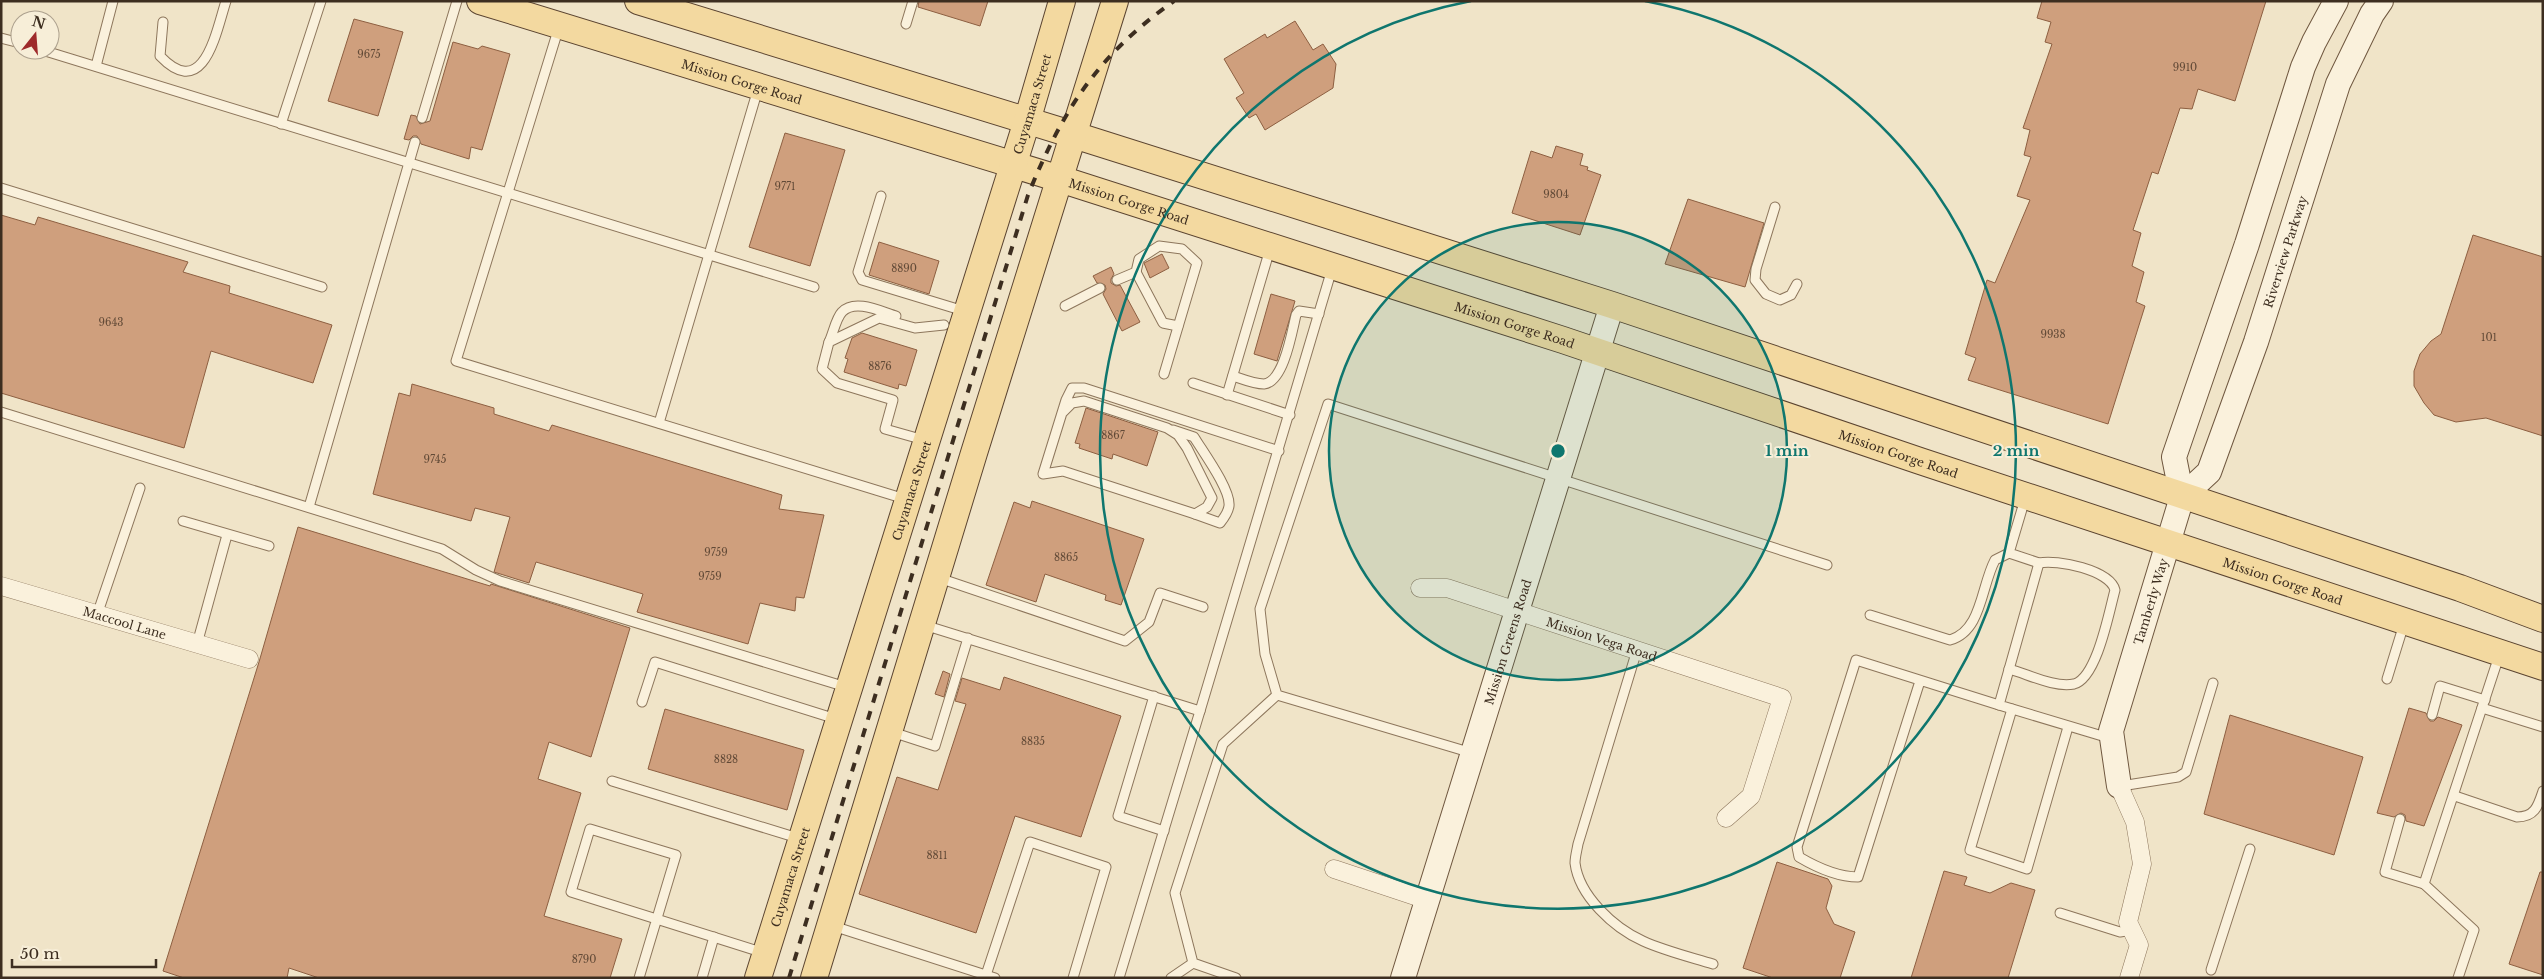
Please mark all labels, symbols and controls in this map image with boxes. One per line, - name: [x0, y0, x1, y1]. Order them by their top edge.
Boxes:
- north arrow: [10, 10, 60, 60]
- text: N: [30, 12, 48, 33]
- house number: 9675: [357, 48, 381, 61]
- street label: Cuyamaca Street: [1010, 51, 1054, 156]
- street label: Mission Gorge Road: [680, 56, 804, 107]
- house number: 9910: [2173, 61, 2197, 74]
- street label: Mission Gorge Road: [1067, 175, 1191, 227]
- house number: 9771: [775, 180, 795, 193]
- house number: 9804: [1543, 188, 1569, 201]
- street label: Riverview Parkway: [2260, 193, 2310, 309]
- house number: 8890: [891, 262, 917, 275]
- street label: Mission Gorge Road: [1453, 298, 1577, 351]
- house number: 9643: [99, 316, 123, 329]
- house number: 9938: [2040, 328, 2066, 341]
- house number: 101: [2481, 331, 2497, 344]
- house number: 8876: [868, 360, 892, 373]
- street label: Mission Gorge Road: [1837, 426, 1960, 481]
- house number: 8867: [1101, 429, 1126, 442]
- street label: Cuyamaca Street: [888, 438, 934, 542]
- text: 1 min: [1765, 441, 1809, 460]
- text: 2 min: [1993, 441, 2039, 460]
- centre of rings: [1549, 442, 1567, 460]
- house number: 9745: [424, 453, 447, 466]
- house number: 9759: [704, 546, 728, 559]
- house number: 8865: [1054, 551, 1078, 564]
- street label: Mission Gorge Road: [2221, 554, 2345, 608]
- street label: Tamberly Way: [2130, 556, 2171, 646]
- house number: 9759: [698, 570, 722, 583]
- street label: Mission Greens Road: [1481, 577, 1534, 707]
- street label: Maccool Lane: [81, 603, 168, 642]
- street label: Mission Vega Road: [1545, 614, 1659, 664]
- house number: 8835: [1021, 735, 1045, 748]
- house number: 8828: [714, 753, 738, 766]
- street label: Cuyamaca Street: [767, 825, 813, 929]
- house number: 8811: [926, 849, 948, 862]
- scale bar: [12, 936, 156, 968]
- text: 50 m: [20, 944, 60, 963]
- house number: 8790: [572, 953, 596, 966]

